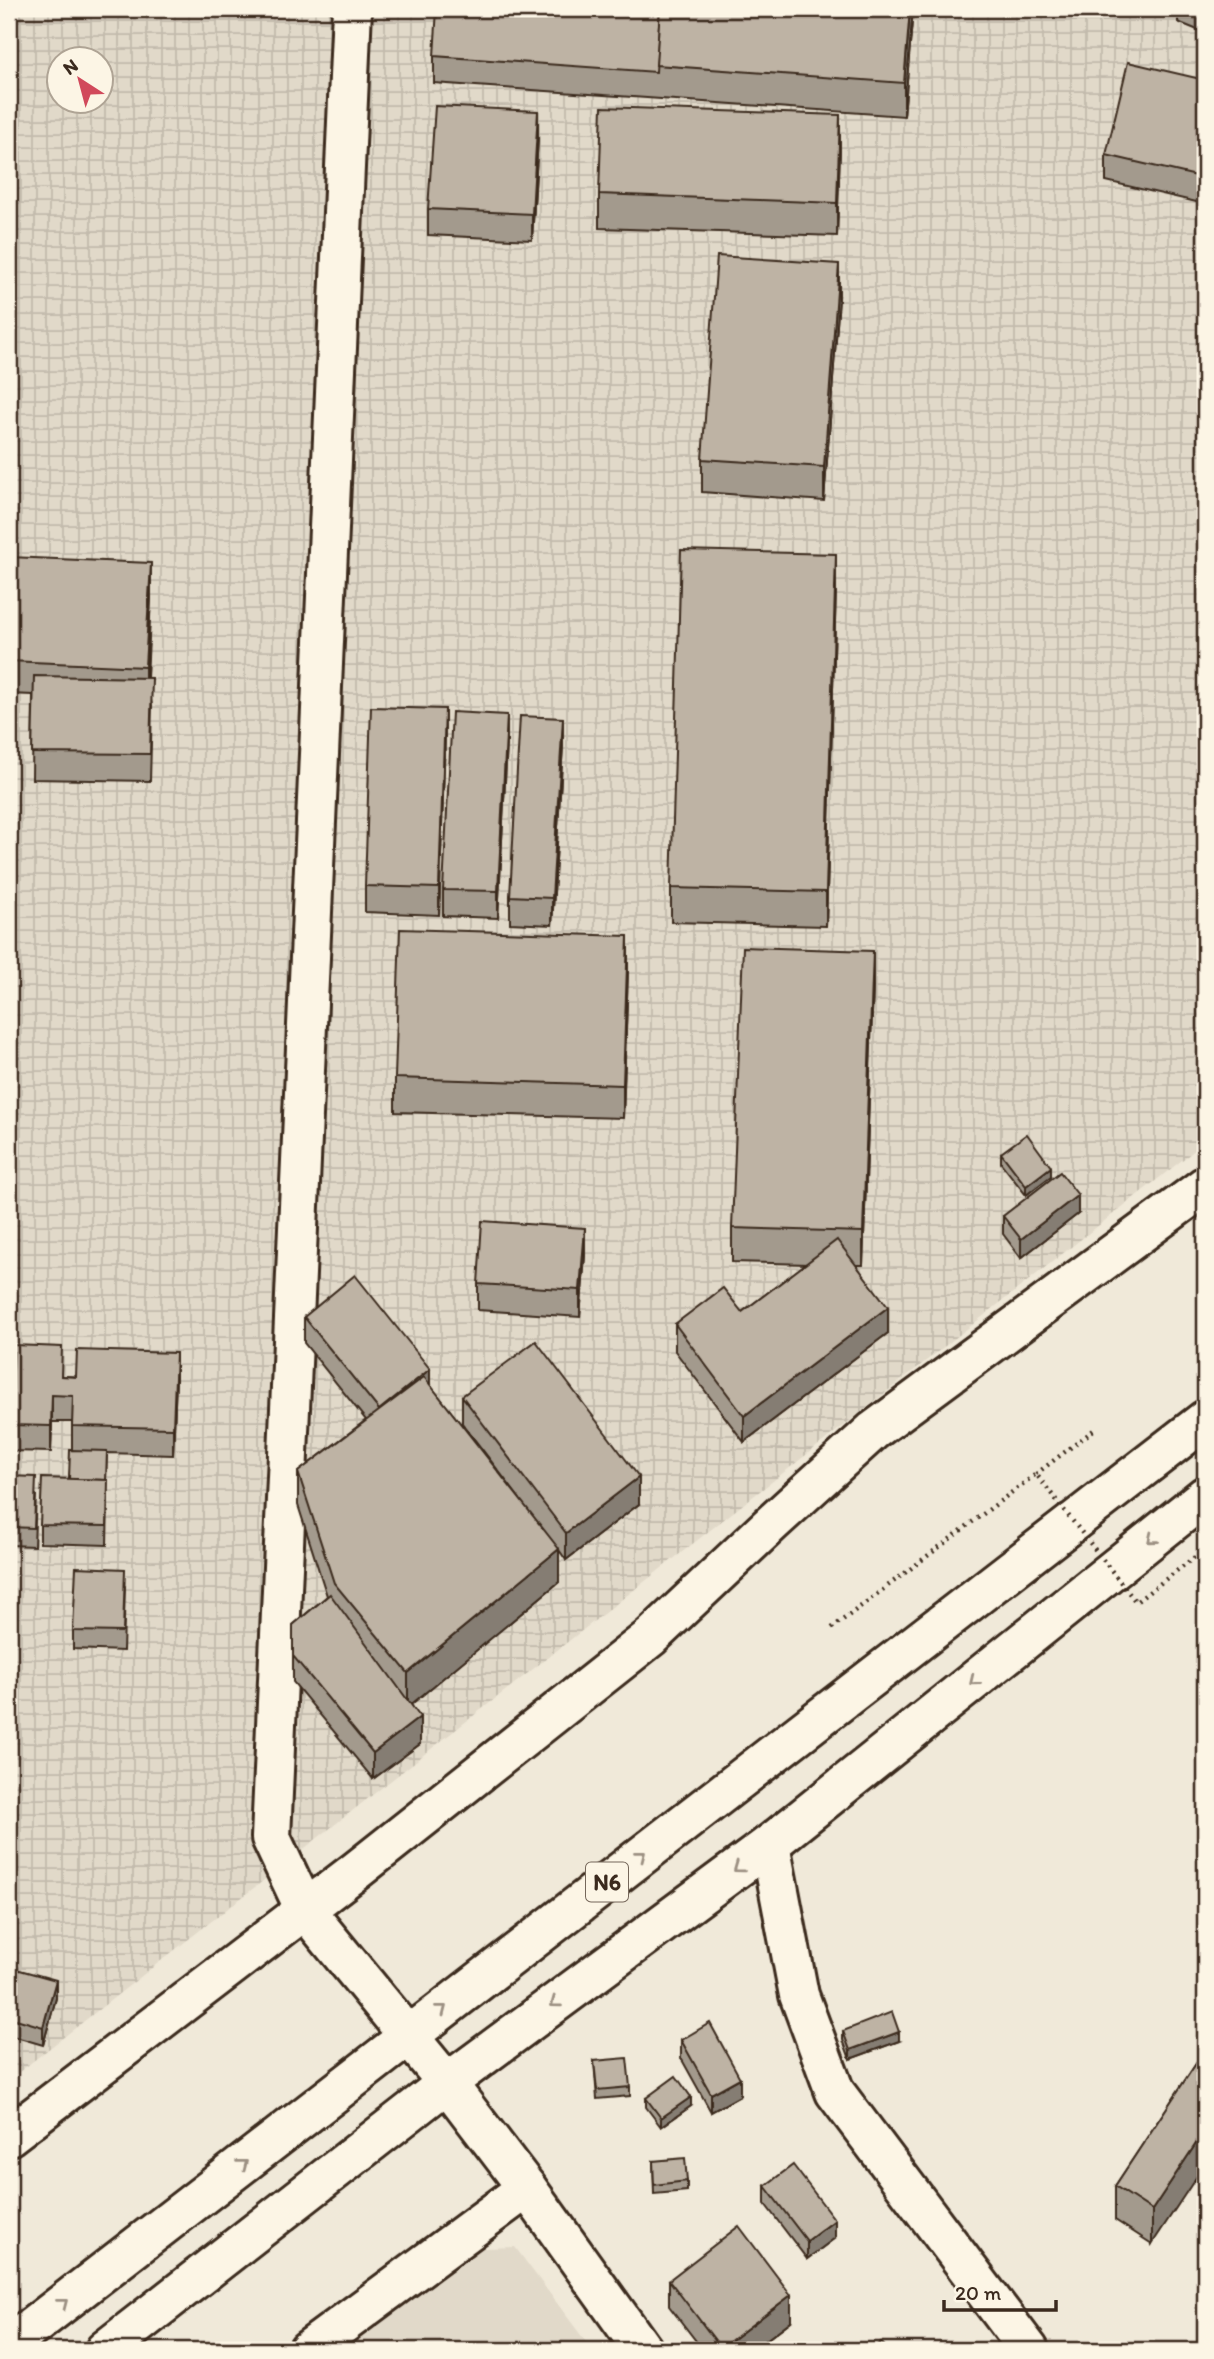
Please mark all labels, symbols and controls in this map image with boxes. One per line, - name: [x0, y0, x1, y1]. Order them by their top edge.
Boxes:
- north arrow: [46, 46, 116, 116]
- text: N: [58, 54, 82, 80]
- one-way arrow: [1147, 1530, 1160, 1543]
- one-way arrow: [970, 1672, 982, 1685]
- one-way arrow: [634, 1851, 646, 1864]
- one-way arrow: [734, 1859, 746, 1872]
- road number: N6: [586, 1862, 628, 1901]
- one-way arrow: [551, 1995, 563, 2007]
- one-way arrow: [434, 2005, 447, 2018]
- one-way arrow: [235, 2159, 247, 2172]
- scale bar: [944, 2268, 1056, 2312]
- text: 20 m: [955, 2280, 1002, 2305]
- one-way arrow: [55, 2298, 67, 2311]

